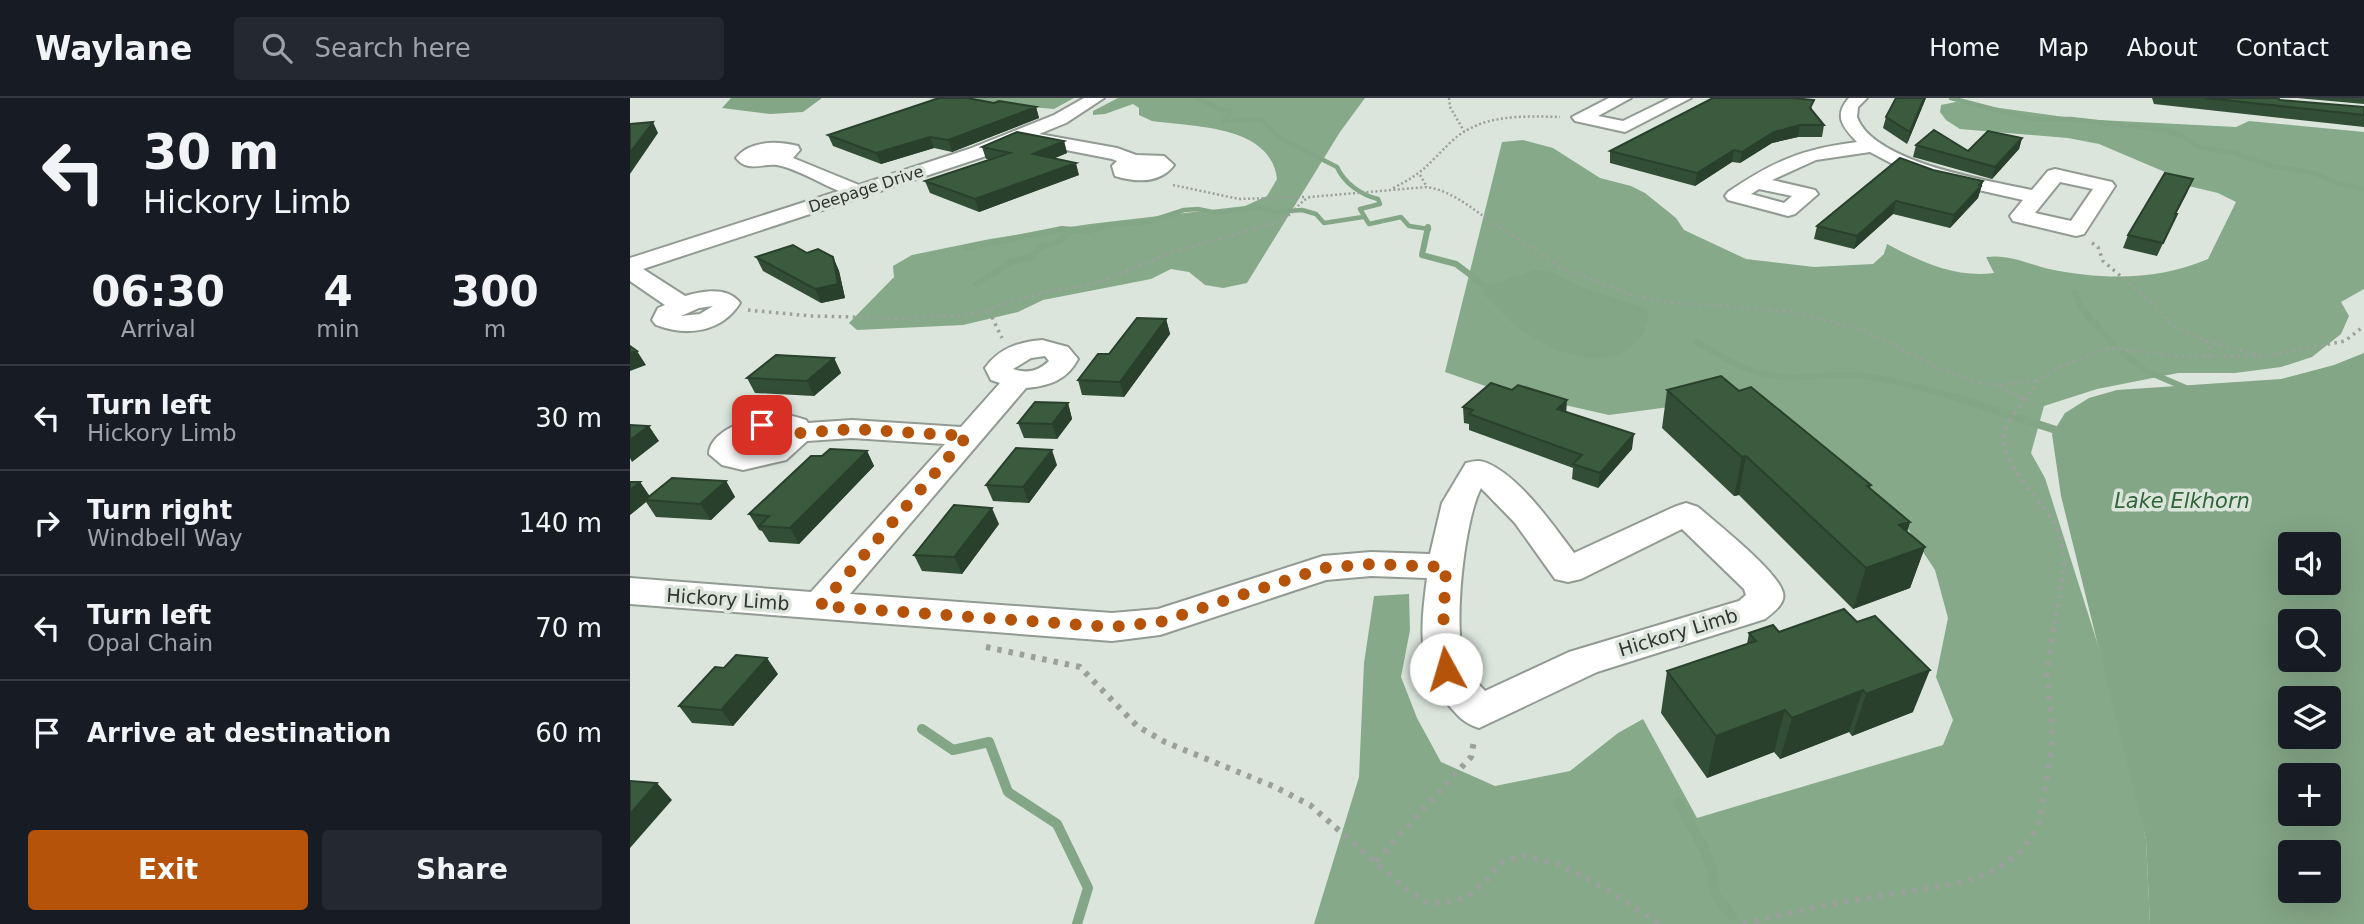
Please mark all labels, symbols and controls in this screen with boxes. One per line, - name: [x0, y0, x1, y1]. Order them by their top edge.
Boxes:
- search box: [234, 17, 724, 80]
- text: Waylane: [35, 29, 192, 68]
- icon: search: [258, 29, 296, 67]
- text: Search here: [314, 33, 471, 63]
- text: Home: [1929, 34, 2000, 62]
- text: Map: [2038, 34, 2089, 62]
- text: About: [2127, 34, 2198, 62]
- text: Contact: [2236, 34, 2329, 62]
- text: 30 m: [143, 124, 279, 181]
- icon: left: [28, 126, 119, 217]
- street label: Deepage Drive: [806, 161, 926, 217]
- text: Hickory Limb: [143, 183, 351, 221]
- text: 06:30: [91, 267, 225, 316]
- text: 4: [323, 267, 353, 316]
- text: 300: [451, 267, 539, 316]
- text: Arrival: [121, 316, 196, 342]
- text: min: [316, 316, 360, 342]
- text: m: [484, 316, 506, 342]
- text: Turn left: [87, 390, 211, 420]
- pin: [732, 395, 792, 455]
- icon: left: [28, 399, 66, 437]
- text: 30 m: [535, 403, 602, 433]
- icon: arrive: [743, 406, 781, 444]
- text: Hickory Limb: [87, 420, 237, 446]
- water label: Lake Elkhorn: [2114, 489, 2250, 513]
- text: Turn right: [87, 495, 232, 525]
- icon: right: [28, 504, 66, 542]
- text: 140 m: [519, 508, 602, 538]
- text: Windbell Way: [87, 525, 243, 551]
- map controls: [2278, 532, 2341, 903]
- button: sound: [2278, 532, 2341, 595]
- street label: Hickory Limb: [666, 584, 790, 614]
- text: Turn left: [87, 600, 211, 630]
- street label: Hickory Limb: [1616, 603, 1740, 661]
- icon: left: [28, 609, 66, 647]
- button: search: [2278, 609, 2341, 672]
- text: 70 m: [535, 613, 602, 643]
- text: Opal Chain: [87, 630, 213, 656]
- position arrow: [1409, 632, 1483, 706]
- button: layers: [2278, 686, 2341, 749]
- icon: arrive: [28, 714, 66, 752]
- text: Arrive at destination: [87, 718, 391, 748]
- text: 60 m: [535, 718, 602, 748]
- button: +: [2278, 763, 2341, 826]
- button: Exit: [28, 830, 308, 910]
- button: Share: [322, 830, 602, 910]
- button: −: [2278, 840, 2341, 903]

